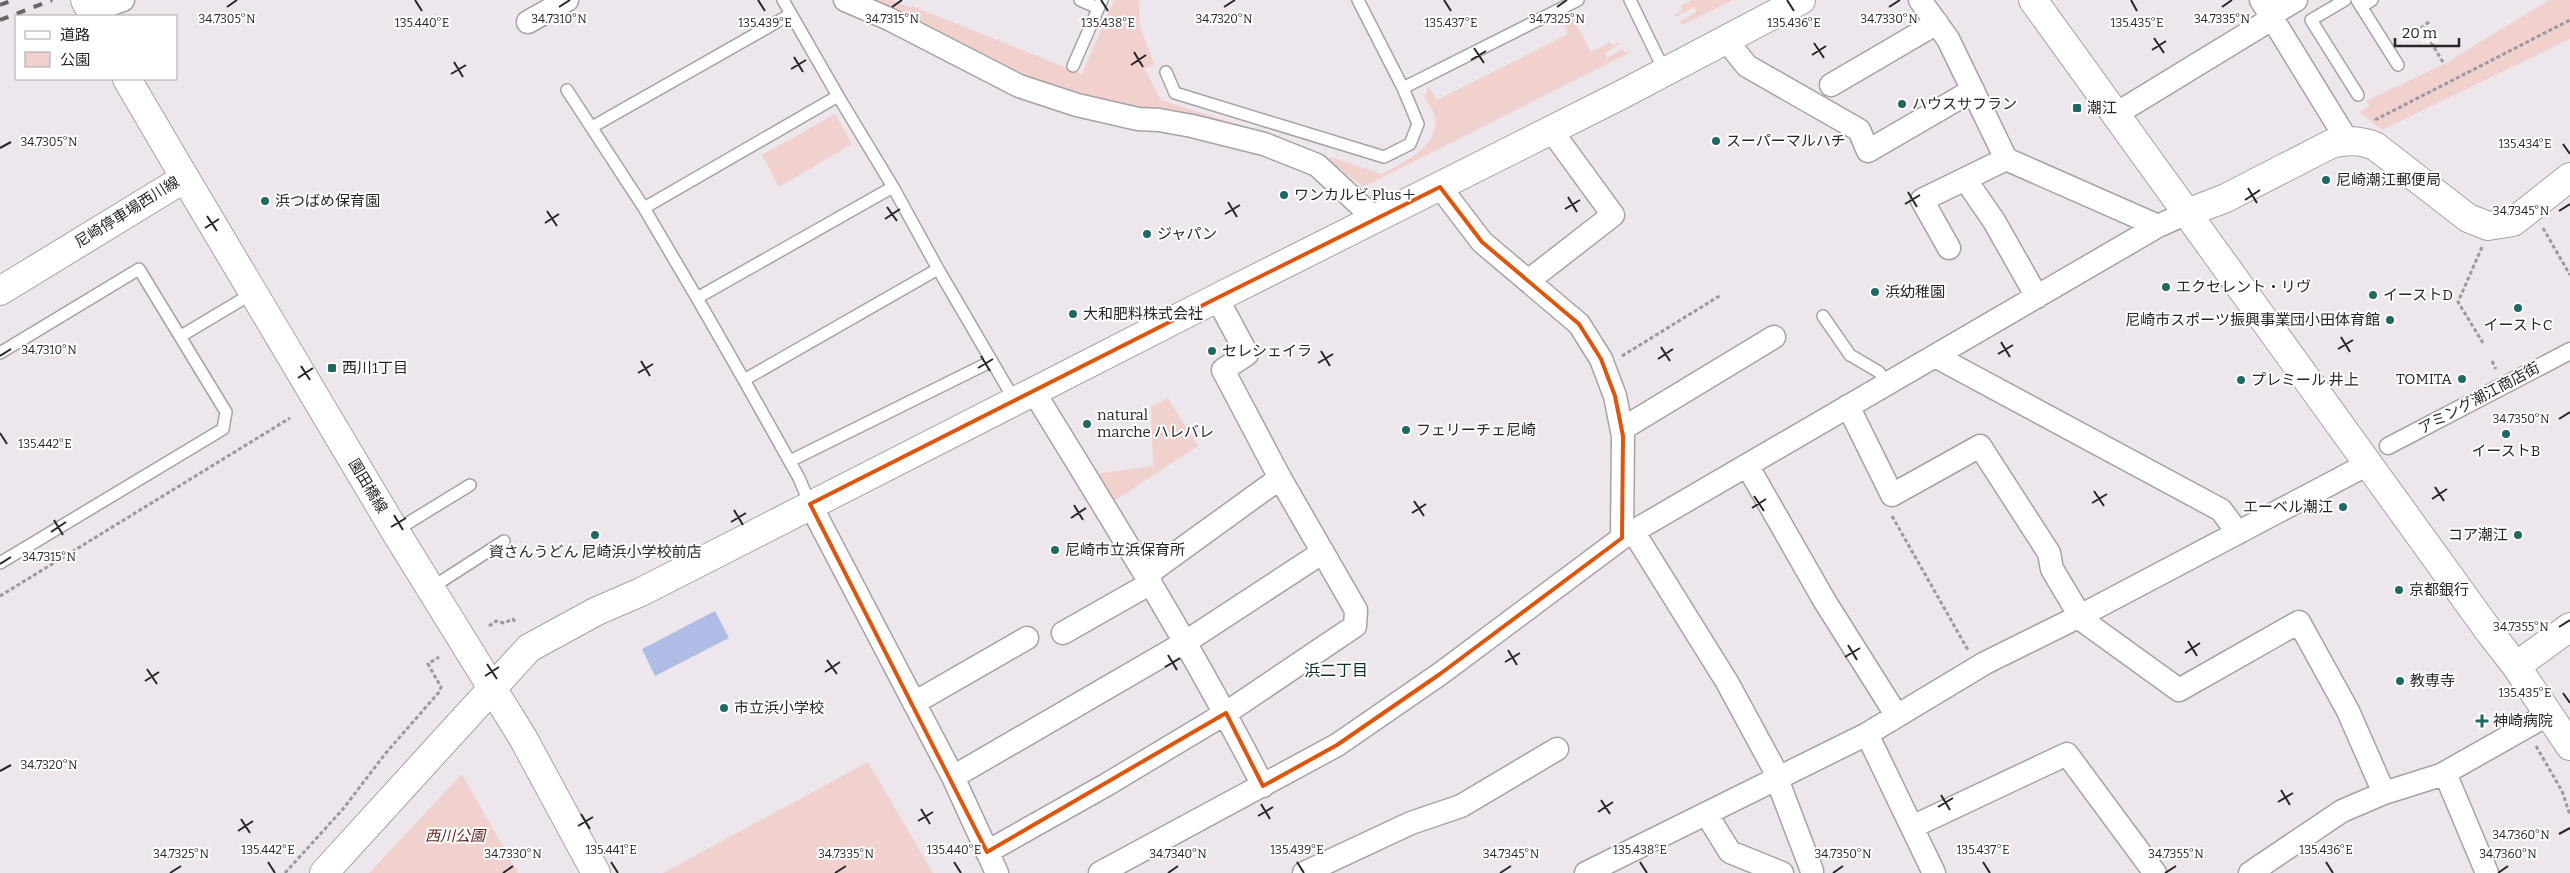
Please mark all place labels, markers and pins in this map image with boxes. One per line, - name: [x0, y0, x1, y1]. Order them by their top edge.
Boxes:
- place label: ハウスサフラン: [1912, 95, 2017, 113]
- marker: ハウスサフラン: [1896, 98, 1908, 110]
- place label: 潮江: [2087, 99, 2117, 117]
- marker: 潮江: [2071, 102, 2083, 114]
- place label: スーパーマルハチ: [1726, 132, 1846, 150]
- marker: スーパーマルハチ: [1710, 135, 1722, 147]
- place label: 尼崎潮江郵便局: [2336, 171, 2441, 189]
- marker: 尼崎潮江郵便局: [2320, 174, 2332, 186]
- place label: ワンカルビ Plus＋: [1294, 186, 1417, 204]
- marker: ワンカルビ Plus＋: [1278, 189, 1290, 201]
- place label: 浜つばめ保育園: [275, 192, 380, 210]
- marker: 浜つばめ保育園: [259, 195, 271, 207]
- place label: ジャパン: [1157, 225, 1217, 243]
- marker: ジャパン: [1141, 228, 1153, 240]
- place label: エクセレント・リヴ: [2176, 278, 2311, 296]
- marker: エクセレント・リヴ: [2160, 281, 2172, 293]
- place label: 浜幼稚園: [1885, 283, 1945, 301]
- marker: 浜幼稚園: [1869, 286, 1881, 298]
- place label: イーストD: [2383, 286, 2453, 304]
- marker: イーストD: [2367, 289, 2379, 301]
- marker: イーストC: [2512, 302, 2524, 314]
- place label: 大和肥料株式会社: [1083, 305, 1203, 323]
- marker: 大和肥料株式会社: [1067, 308, 1079, 320]
- place label: 尼崎市スポーツ振興事業団小田体育館: [2125, 311, 2380, 329]
- marker: 尼崎市スポーツ振興事業団小田体育館: [2384, 314, 2396, 326]
- place label: イーストC: [2484, 316, 2552, 334]
- place label: セレシェイラ: [1222, 342, 1312, 360]
- marker: セレシェイラ: [1206, 345, 1218, 357]
- place label: 西川1丁目: [342, 359, 408, 377]
- marker: 西川1丁目: [326, 362, 338, 374]
- place label: TOMITA: [2396, 370, 2452, 388]
- place label: プレミール 井上: [2251, 371, 2359, 389]
- marker: TOMITA: [2456, 373, 2468, 385]
- marker: プレミール 井上: [2235, 374, 2247, 386]
- place label: natural marche ハレバレ: [1097, 406, 1214, 441]
- marker: natural marche ハレバレ: [1081, 418, 1093, 430]
- place label: フェリーチェ尼崎: [1416, 421, 1536, 439]
- marker: フェリーチェ尼崎: [1400, 424, 1412, 436]
- marker: イーストB: [2500, 428, 2512, 440]
- place label: イーストB: [2472, 442, 2540, 460]
- place label: エーベル潮江: [2243, 498, 2333, 516]
- marker: エーベル潮江: [2337, 501, 2349, 513]
- place label: コア潮江: [2448, 526, 2508, 544]
- marker: 資さんうどん 尼崎浜小学校前店: [589, 529, 601, 541]
- marker: コア潮江: [2512, 529, 2524, 541]
- place label: 尼崎市立浜保育所: [1065, 541, 1185, 559]
- place label: 資さんうどん 尼崎浜小学校前店: [488, 543, 702, 561]
- marker: 尼崎市立浜保育所: [1049, 544, 1061, 556]
- place label: 京都銀行: [2409, 581, 2469, 599]
- marker: 京都銀行: [2393, 584, 2405, 596]
- place label: 教専寺: [2410, 672, 2455, 690]
- marker: 教専寺: [2394, 675, 2406, 687]
- place label: 市立浜小学校: [734, 699, 824, 717]
- marker: 市立浜小学校: [718, 702, 730, 714]
- place label: 神崎病院: [2493, 712, 2553, 730]
- marker: 神崎病院: [2475, 714, 2489, 728]

